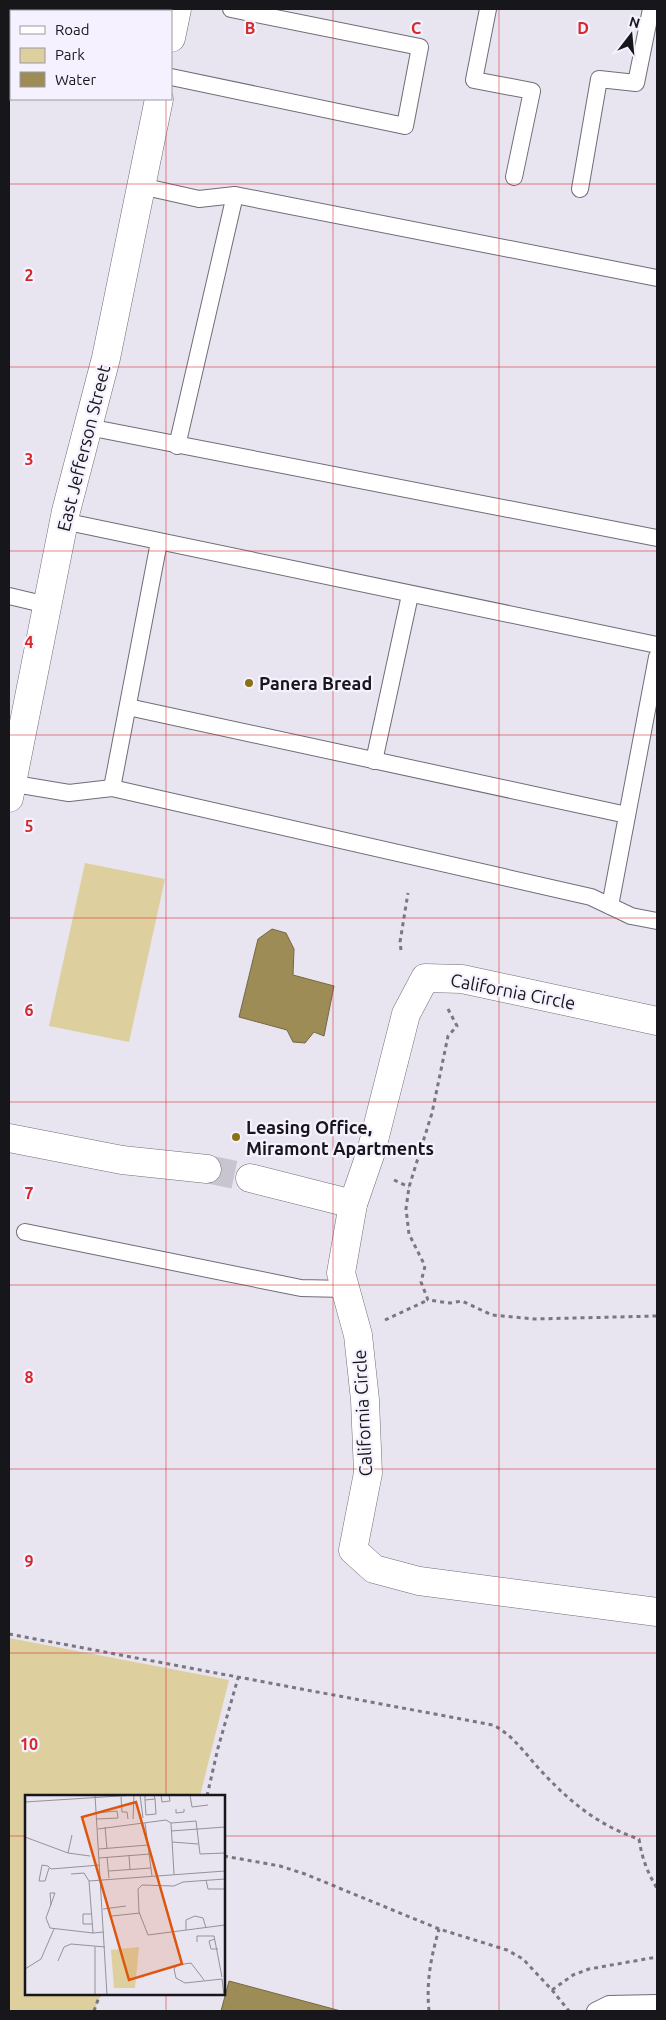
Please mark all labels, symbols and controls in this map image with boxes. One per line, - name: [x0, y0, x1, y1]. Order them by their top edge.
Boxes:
- legend: [10, 10, 172, 100]
- north arrow: [606, 10, 656, 60]
- text: N: [627, 13, 642, 32]
- text: B: [245, 19, 255, 37]
- text: C: [411, 19, 421, 37]
- text: D: [577, 19, 589, 37]
- text: Road: [55, 21, 90, 38]
- text: Park: [55, 46, 85, 63]
- text: Water: [55, 71, 96, 88]
- text: 2: [24, 266, 34, 284]
- street label: East Jefferson Street: [53, 363, 113, 533]
- text: 3: [24, 450, 34, 468]
- text: 4: [24, 633, 34, 651]
- place label: Panera Bread: [259, 673, 372, 693]
- marker: Panera Bread: [243, 677, 255, 689]
- text: 5: [24, 817, 34, 835]
- street label: California Circle: [449, 969, 577, 1013]
- text: 6: [24, 1001, 34, 1019]
- place label: Leasing Office, Miramont Apartments: [246, 1117, 434, 1158]
- marker: Leasing Office, Miramont Apartments: [230, 1131, 242, 1143]
- text: 7: [24, 1184, 34, 1202]
- street label: California Circle: [349, 1349, 375, 1477]
- text: 8: [24, 1368, 34, 1386]
- text: 9: [24, 1552, 34, 1570]
- text: 10: [20, 1735, 38, 1753]
- inset map: [25, 1795, 225, 1995]

